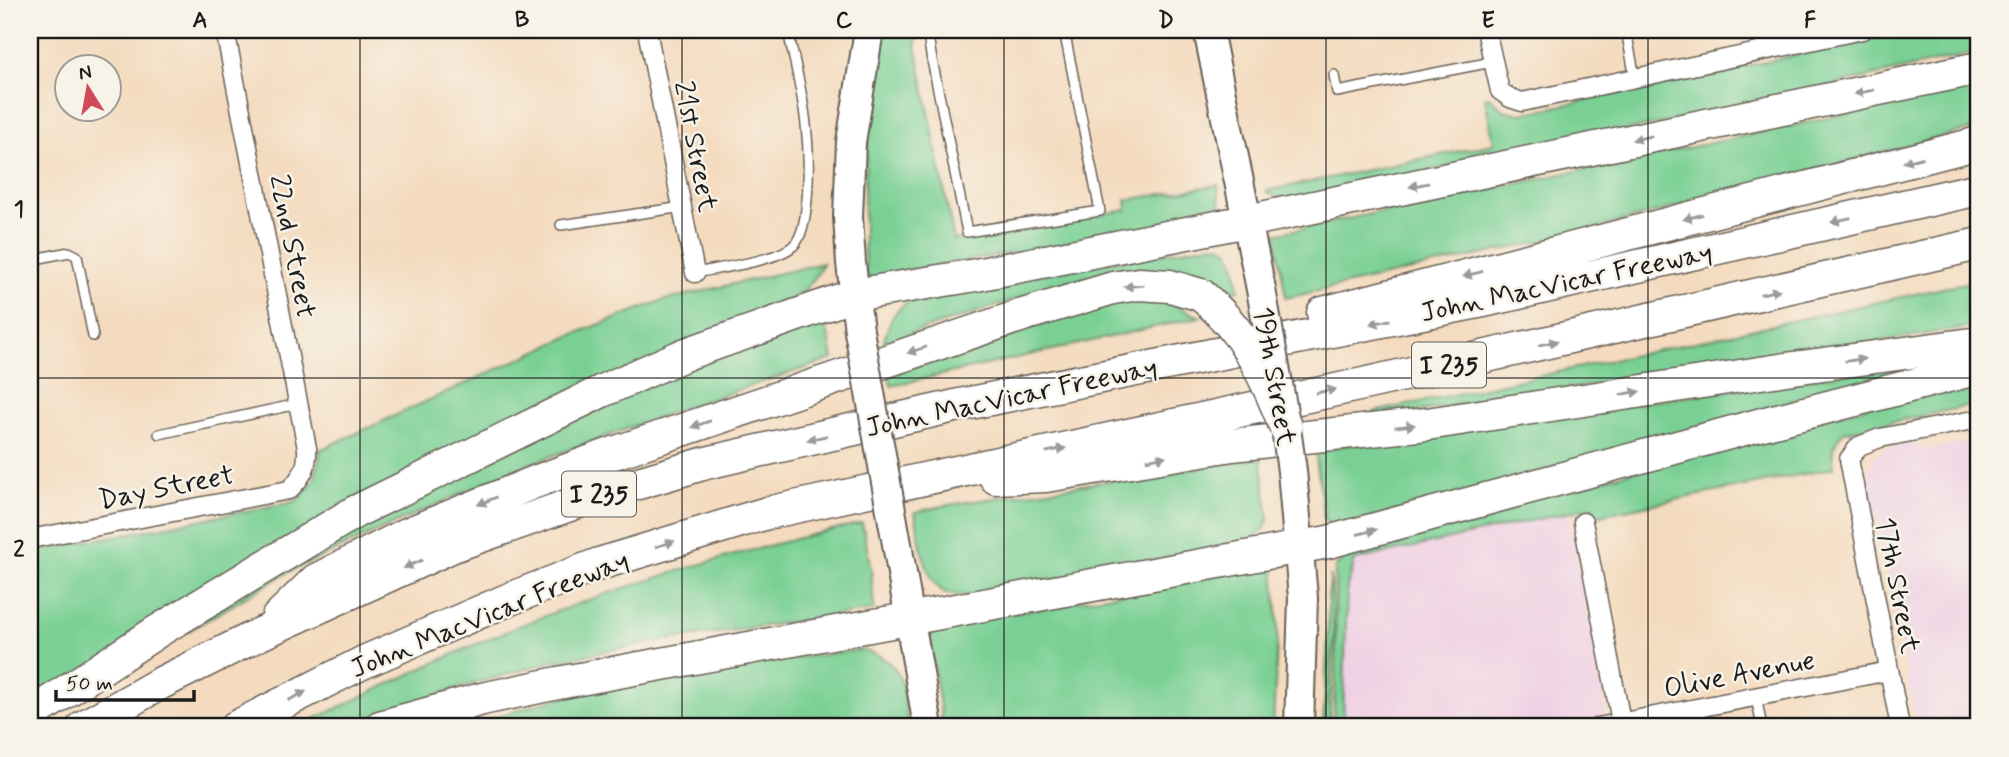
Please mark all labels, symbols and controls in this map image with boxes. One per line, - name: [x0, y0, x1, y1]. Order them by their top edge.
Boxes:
- text: A: [192, 6, 208, 36]
- text: B: [515, 6, 530, 36]
- text: C: [836, 6, 853, 36]
- text: D: [1158, 6, 1174, 36]
- text: E: [1481, 6, 1495, 36]
- text: F: [1804, 6, 1816, 36]
- north arrow: [52, 52, 122, 122]
- text: N: [76, 59, 94, 86]
- street label: 21st Street: [664, 78, 725, 216]
- one-way arrow: [1853, 87, 1875, 98]
- one-way arrow: [1631, 133, 1653, 144]
- one-way arrow: [1902, 155, 1924, 166]
- street label: 22nd Street: [259, 171, 324, 322]
- one-way arrow: [1408, 179, 1430, 190]
- text: 1: [14, 195, 24, 225]
- one-way arrow: [1682, 212, 1704, 223]
- one-way arrow: [1830, 215, 1852, 226]
- street label: John MacVicar Freeway: [1417, 234, 1716, 332]
- one-way arrow: [1462, 269, 1484, 280]
- one-way arrow: [1123, 281, 1145, 292]
- one-way arrow: [1759, 286, 1781, 297]
- street label: 19th Street: [1243, 304, 1304, 449]
- one-way arrow: [1369, 316, 1391, 327]
- one-way arrow: [1537, 337, 1559, 348]
- road number: I 235: [1412, 342, 1486, 388]
- one-way arrow: [906, 345, 927, 356]
- street label: John MacVicar Freeway: [862, 349, 1161, 447]
- one-way arrow: [1845, 354, 1867, 365]
- one-way arrow: [1315, 386, 1337, 397]
- one-way arrow: [1620, 387, 1642, 398]
- one-way arrow: [691, 419, 712, 429]
- one-way arrow: [1395, 421, 1417, 432]
- one-way arrow: [805, 432, 827, 443]
- one-way arrow: [1045, 444, 1067, 455]
- one-way arrow: [1145, 452, 1167, 463]
- street label: Day Street: [96, 457, 237, 520]
- road number: I 235: [562, 472, 636, 516]
- one-way arrow: [477, 495, 498, 506]
- street label: 17th Street: [1865, 514, 1928, 657]
- one-way arrow: [1357, 526, 1378, 536]
- text: 2: [13, 535, 25, 565]
- one-way arrow: [655, 539, 676, 549]
- street label: John MacVicar Freeway: [345, 542, 635, 688]
- one-way arrow: [403, 558, 423, 570]
- street label: Olive Avenue: [1661, 643, 1818, 708]
- scale bar: [56, 659, 194, 703]
- text: 50 m: [66, 670, 113, 698]
- one-way arrow: [287, 690, 307, 702]

